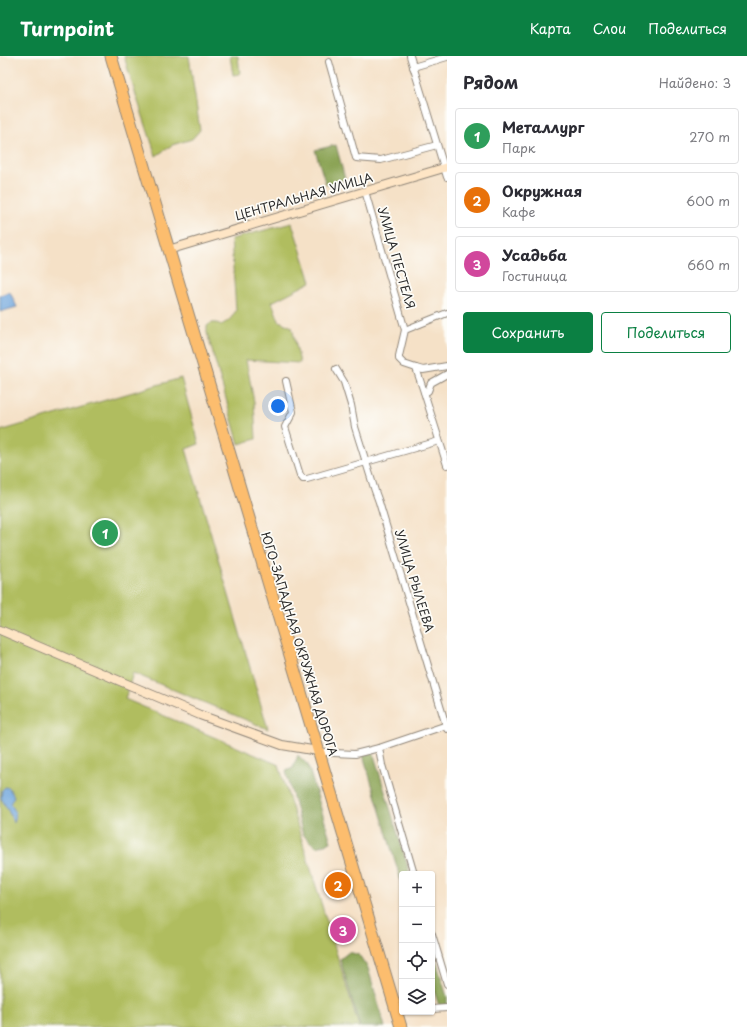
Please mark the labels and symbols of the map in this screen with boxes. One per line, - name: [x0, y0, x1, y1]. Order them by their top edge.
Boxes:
- street label: ЦЕНТРАЛЬНАЯ УЛИЦА: [233, 168, 375, 224]
- street label: УЛИЦА ПЕСТЕЛЯ: [374, 205, 420, 311]
- your location: [268, 396, 288, 416]
- pin: 1: [92, 518, 118, 548]
- street label: УЛИЦА РЫЛЕЕВА: [391, 527, 439, 634]
- street label: ЮГО-ЗАПАДНАЯ ОКРУЖНАЯ ДОРОГА: [257, 529, 343, 758]
- pin: 2: [325, 870, 351, 900]
- pin: 3: [330, 915, 356, 945]

